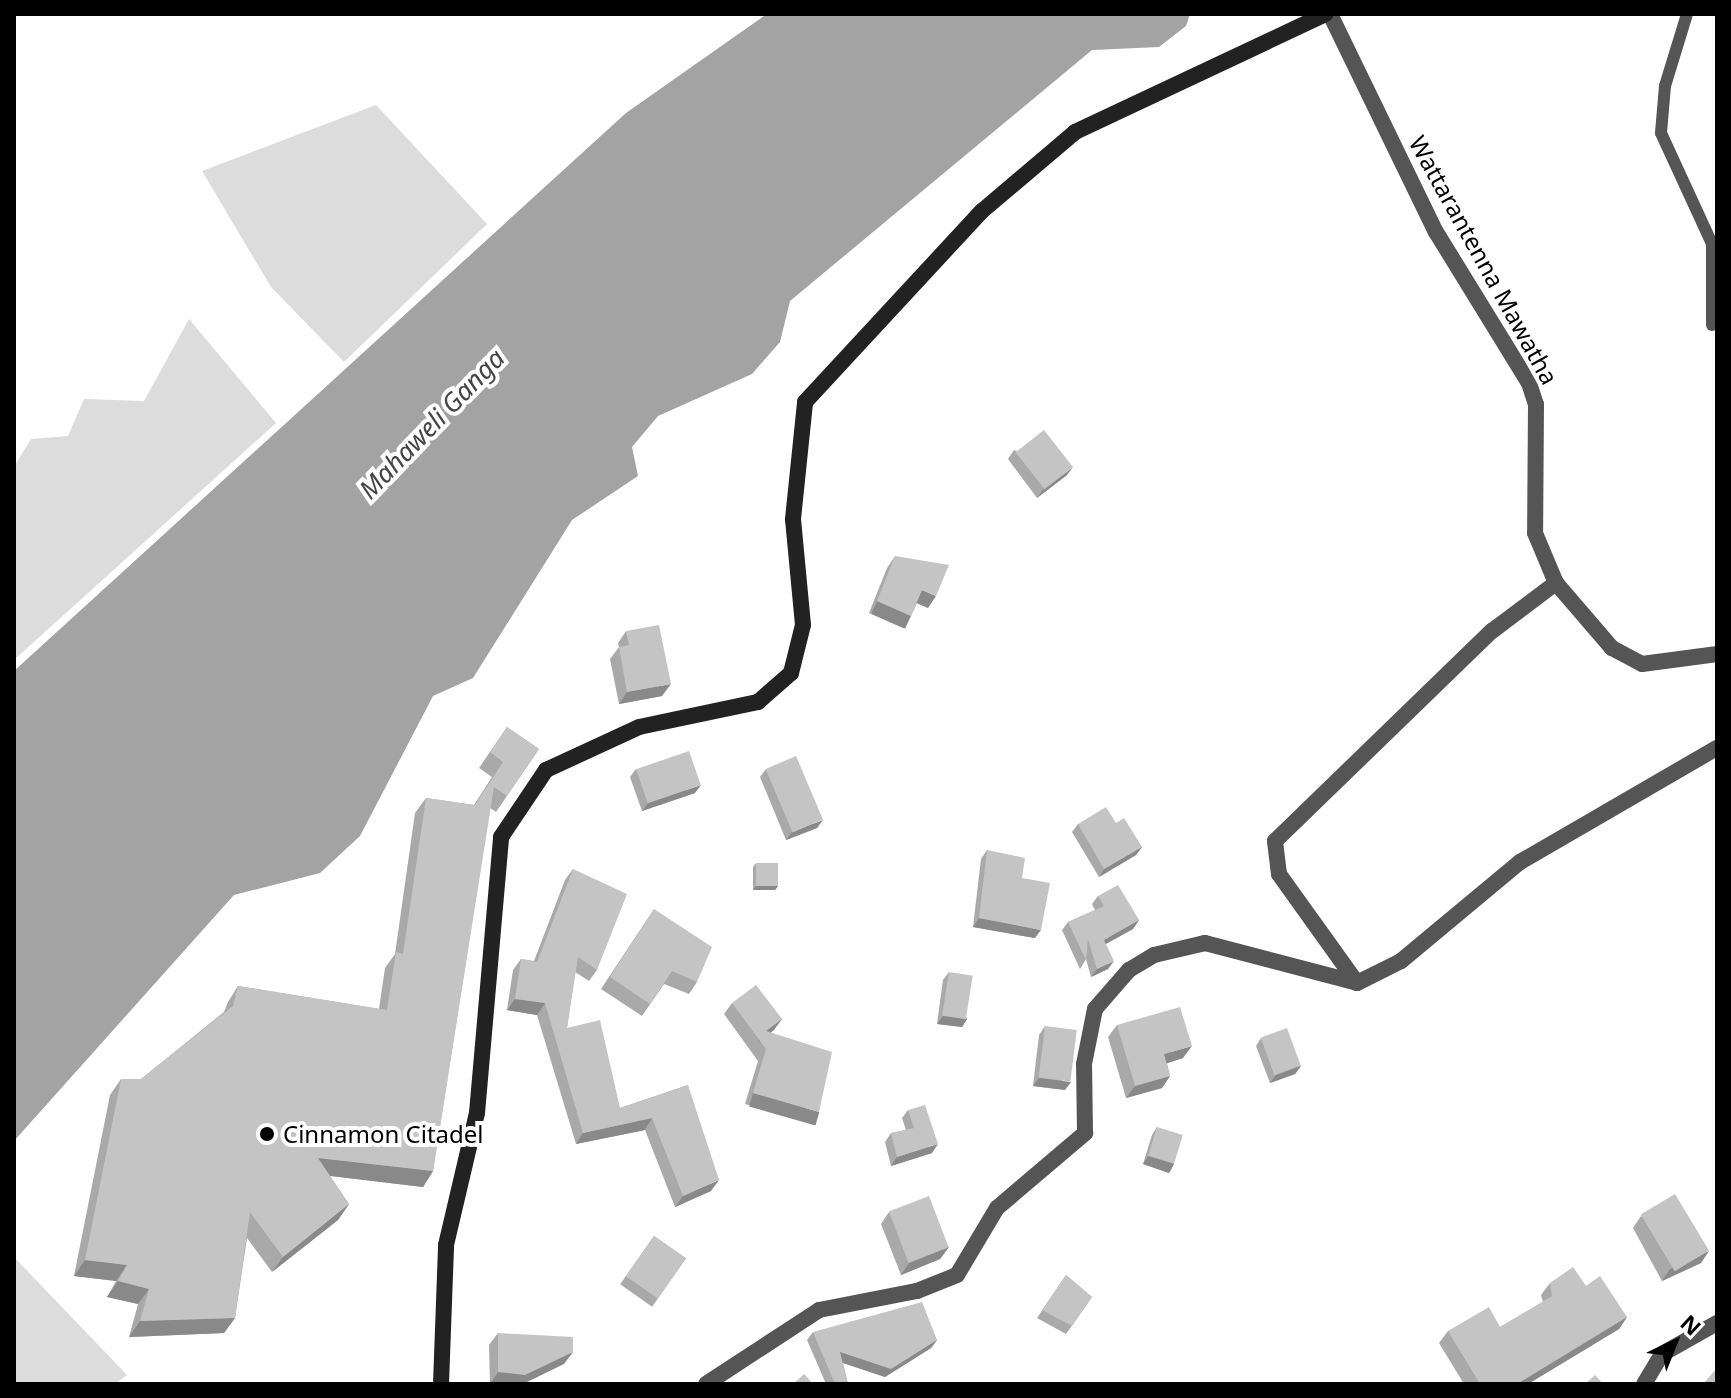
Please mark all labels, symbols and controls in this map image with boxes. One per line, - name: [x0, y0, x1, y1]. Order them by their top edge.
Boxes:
- street label: Wattarantenna Mawatha: [1404, 131, 1564, 389]
- water label: Mahaweli Ganga: [353, 343, 511, 505]
- place label: Cinnamon Citadel: [283, 1120, 483, 1148]
- marker: Cinnamon Citadel: [258, 1125, 276, 1143]
- north arrow: [1635, 1302, 1715, 1382]
- text: N: [1675, 1307, 1708, 1342]

